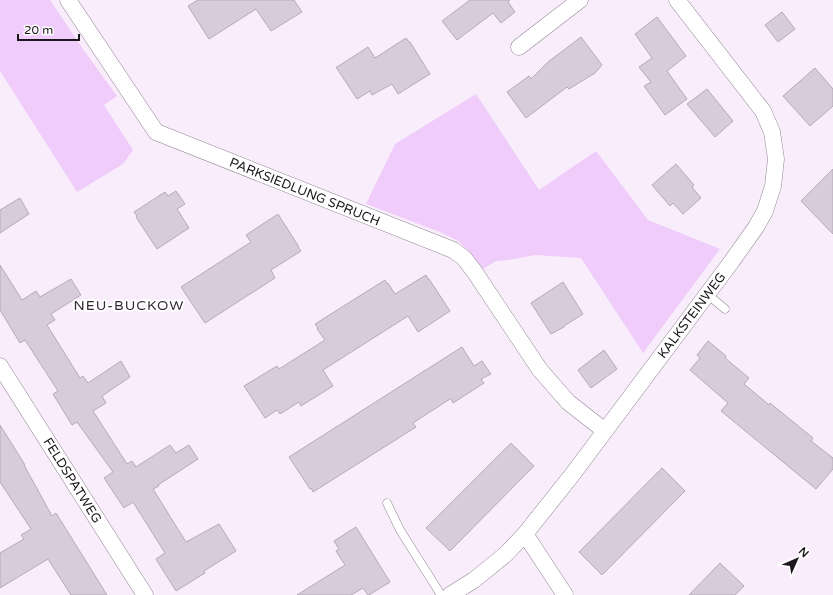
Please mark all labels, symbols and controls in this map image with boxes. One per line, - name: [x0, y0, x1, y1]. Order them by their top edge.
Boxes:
- scale bar: [18, 16, 79, 42]
- text: 20 m: [24, 23, 53, 37]
- street label: PARKSIEDLUNG SPRUCH: [227, 154, 382, 230]
- street label: KALKSTEINWEG: [654, 269, 729, 362]
- district label: NEU-BUCKOW: [73, 297, 185, 314]
- street label: FELDSPATWEG: [40, 435, 105, 526]
- north arrow: [777, 539, 817, 579]
- text: N: [796, 545, 811, 560]

